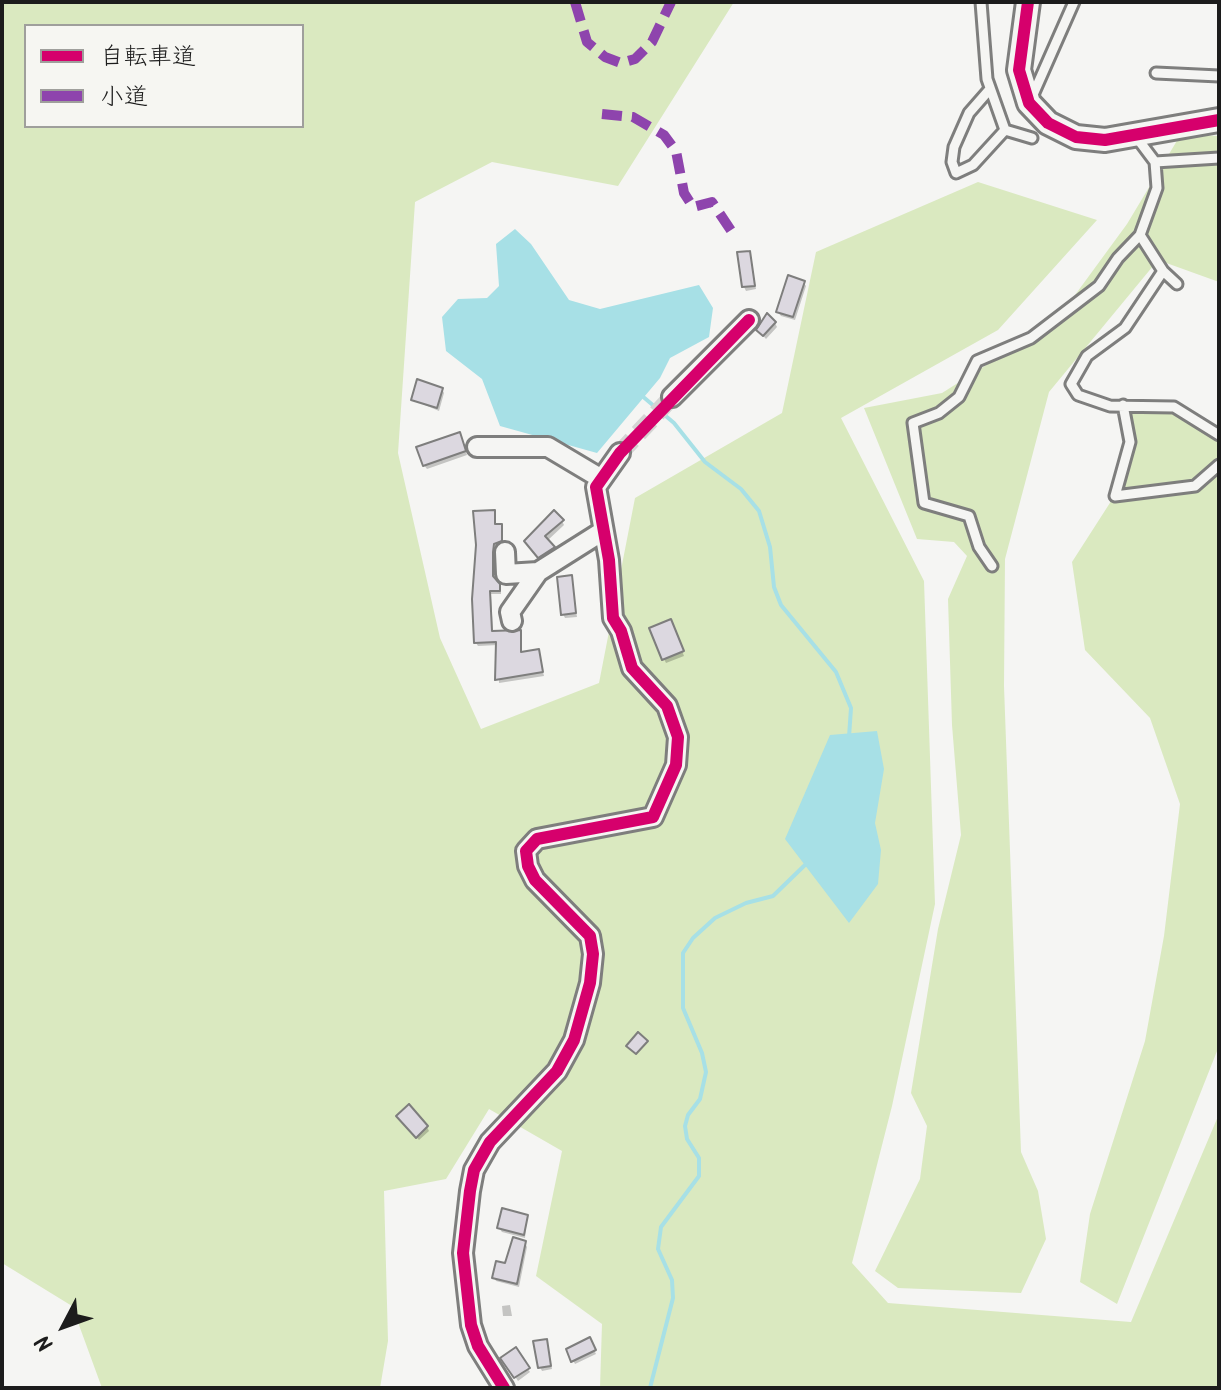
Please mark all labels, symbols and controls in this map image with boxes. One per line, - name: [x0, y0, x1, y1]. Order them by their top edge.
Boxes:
- legend: [24, 24, 304, 128]
- text: 自転車道: [100, 38, 196, 77]
- text: 小道: [100, 78, 148, 117]
- north arrow: [24, 1286, 104, 1366]
- text: N: [28, 1325, 63, 1359]

